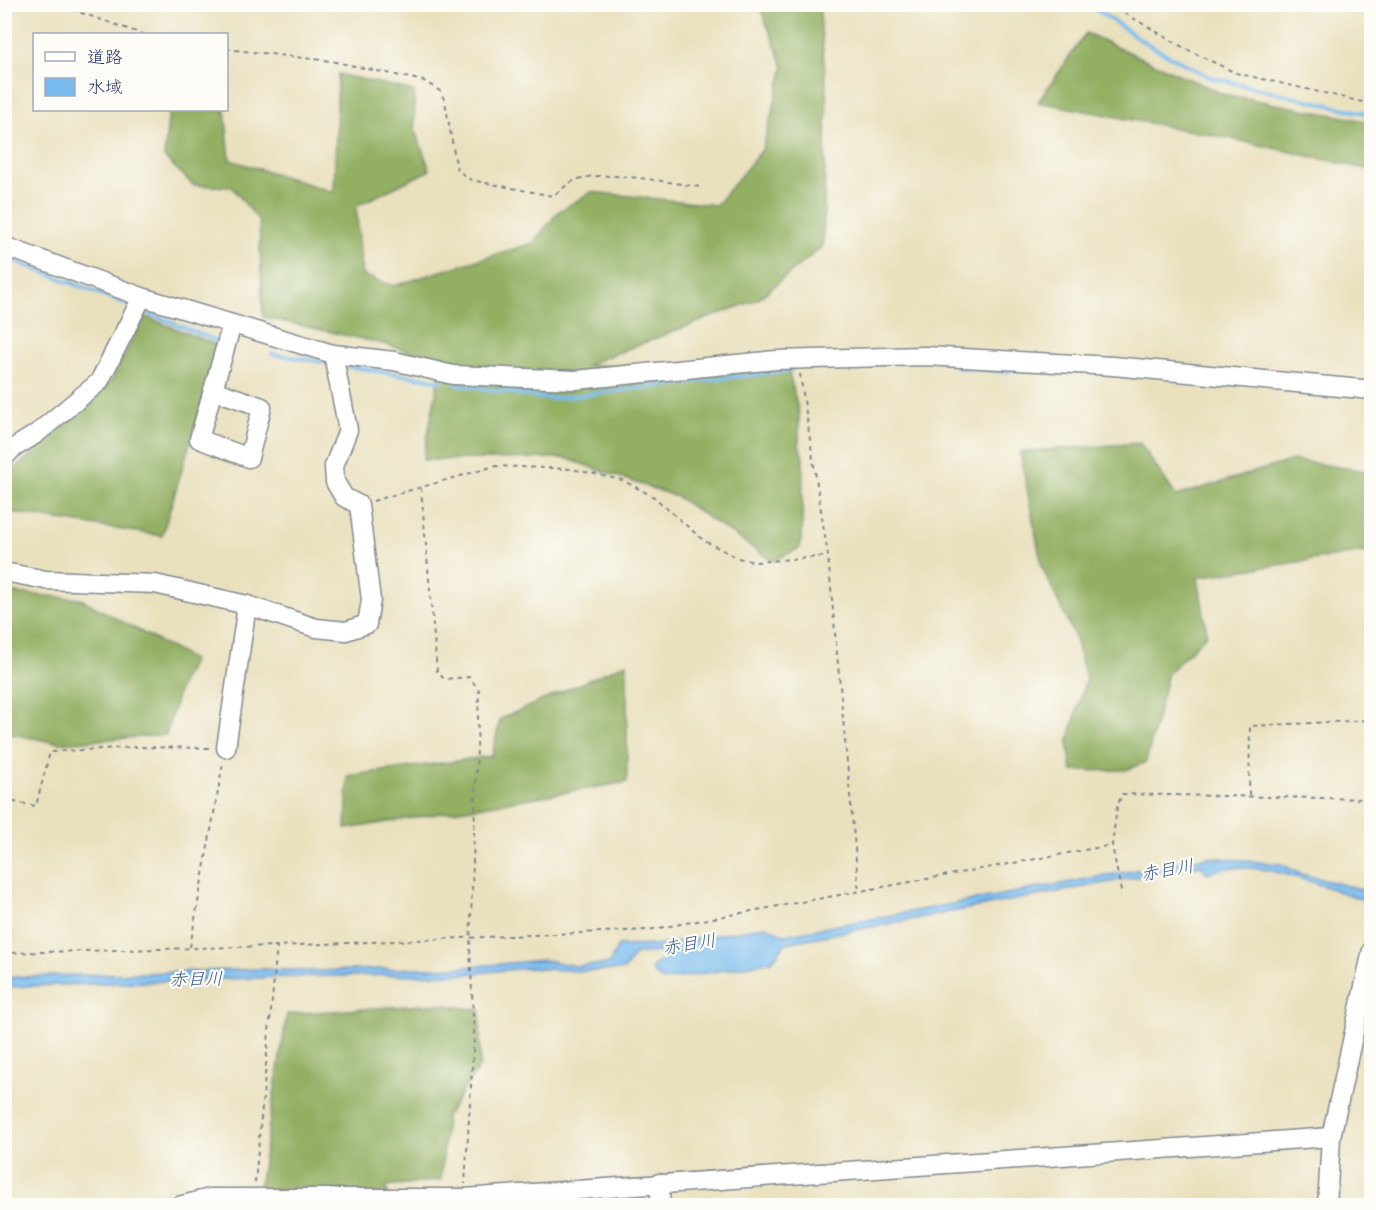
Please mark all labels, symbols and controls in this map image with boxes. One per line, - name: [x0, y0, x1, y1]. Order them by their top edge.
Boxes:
- legend: [33, 33, 228, 111]
- text: 道路: [87, 44, 123, 68]
- text: 水域: [87, 74, 123, 98]
- water label: 赤目川: [1138, 852, 1196, 886]
- water label: 赤目川: [660, 927, 718, 959]
- water label: 赤目川: [169, 966, 223, 990]

